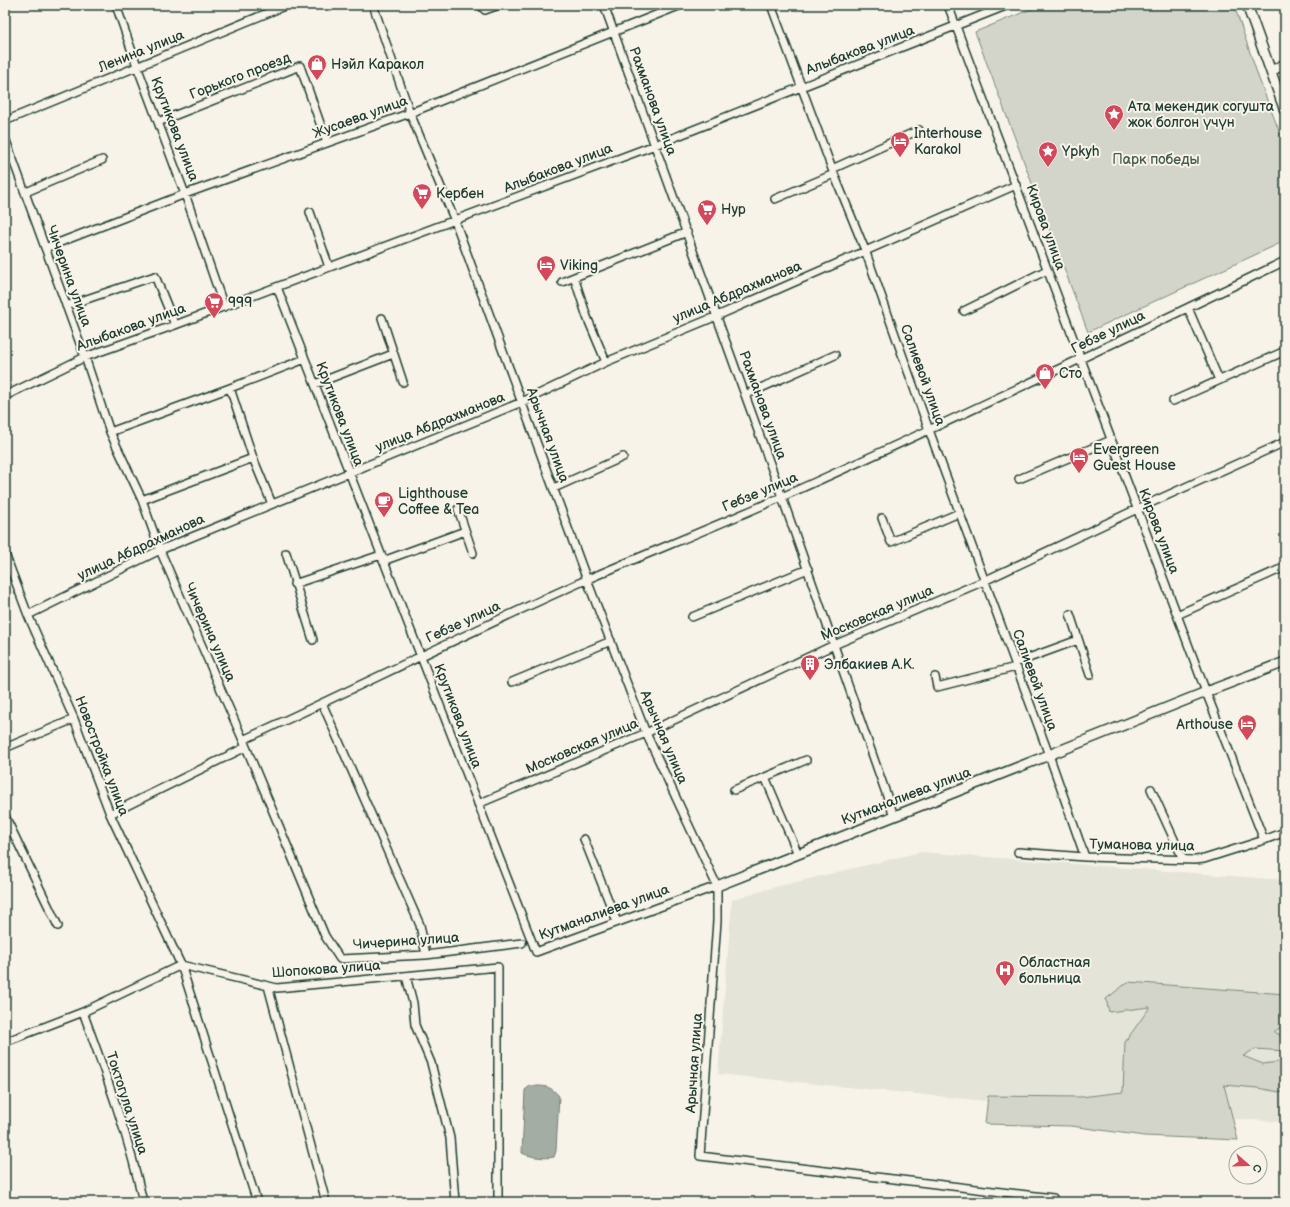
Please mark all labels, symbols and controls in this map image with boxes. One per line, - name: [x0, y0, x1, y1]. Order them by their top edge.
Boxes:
- street label: Алыбакова улица: [802, 21, 917, 79]
- street label: Ленина улица: [95, 26, 187, 76]
- street label: Рахманова улица: [625, 44, 681, 158]
- street label: Горького проезд: [187, 49, 293, 103]
- shop icon: Нэйл Каракол: [306, 53, 328, 81]
- place label: Нэйл Каракол: [331, 56, 424, 73]
- street label: Крутикова улица: [147, 74, 203, 184]
- street label: Жусаева улица: [310, 92, 410, 142]
- place label: Ата мекендик согушта жок болгон үчүн: [1127, 98, 1275, 131]
- place icon: Ата мекендик согушта жок болгон үчүн: [1103, 103, 1125, 131]
- place label: Interhouse Karakol: [914, 125, 982, 158]
- hotel icon: Interhouse Karakol: [889, 130, 911, 158]
- street label: Алыбакова улица: [500, 139, 615, 197]
- place icon: Ypkyh: [1037, 140, 1059, 168]
- place label: Ypkyh: [1061, 143, 1100, 160]
- park label: Парк победы: [1112, 151, 1200, 168]
- supermarket icon: Кербен: [411, 182, 433, 210]
- street label: Кирова улица: [1023, 182, 1070, 273]
- place label: Кербен: [436, 185, 484, 202]
- supermarket icon: Нур: [696, 198, 718, 226]
- place label: Нур: [721, 201, 746, 218]
- street label: Чичерина улица: [43, 223, 95, 330]
- hotel icon: Viking: [535, 254, 557, 282]
- place label: Viking: [560, 257, 598, 274]
- street label: улица Абдрахманова: [670, 257, 805, 327]
- supermarket icon: 999: [203, 291, 225, 319]
- place label: 999: [228, 294, 252, 311]
- street label: Алыбакова улица: [73, 299, 189, 355]
- street label: Гебзе улица: [1068, 306, 1148, 357]
- street label: Салиевой улица: [897, 322, 949, 429]
- street label: Рахманова улица: [735, 348, 791, 462]
- street label: Крутикова улица: [312, 359, 368, 469]
- shop icon: Сто: [1034, 362, 1056, 390]
- place label: Сто: [1059, 365, 1082, 382]
- street label: Арычная улица: [523, 384, 573, 486]
- street label: улица Абдрахманова: [373, 388, 508, 456]
- place label: Evergreen Guest House: [1093, 441, 1176, 474]
- hotel icon: Evergreen Guest House: [1068, 446, 1090, 474]
- street label: Гебзе улица: [720, 468, 801, 516]
- place label: Lighthouse Coffee & Tea: [398, 485, 479, 518]
- street label: Кирова улица: [1135, 486, 1183, 577]
- cafe icon: Lighthouse Coffee & Tea: [373, 490, 395, 518]
- street label: улица Абдрахманова: [75, 510, 208, 584]
- street label: Чичерина улица: [181, 580, 240, 685]
- street label: Московская улица: [818, 581, 936, 644]
- street label: Гебзе улица: [423, 597, 504, 647]
- street label: Салиевой улица: [1009, 627, 1061, 734]
- building icon: Элбакиев А.К.: [799, 653, 821, 681]
- place label: Элбакиев А.К.: [824, 656, 915, 673]
- street label: Крутикова улица: [430, 661, 486, 771]
- street label: Арычная улица: [636, 687, 692, 787]
- street label: Новостройка улица: [71, 694, 133, 819]
- hotel icon: Arthouse: [1236, 713, 1258, 741]
- street label: Московская улица: [523, 714, 641, 777]
- place label: Arthouse: [1176, 716, 1233, 733]
- street label: Кутманалиева улица: [839, 763, 974, 829]
- street label: Туманова улица: [1089, 836, 1196, 854]
- street label: Кутманалиева улица: [537, 880, 672, 943]
- street label: Чичерина улица: [352, 929, 460, 953]
- place label: Областная больница: [1019, 954, 1091, 987]
- street label: Шопокова улица: [271, 957, 382, 981]
- hospital icon: Областная больница: [994, 959, 1016, 987]
- street label: Арычная улица: [682, 1012, 706, 1115]
- street label: Токтогула улица: [102, 1049, 152, 1157]
- north arrow: [1228, 1145, 1268, 1185]
- text: С: [1249, 1162, 1264, 1174]

